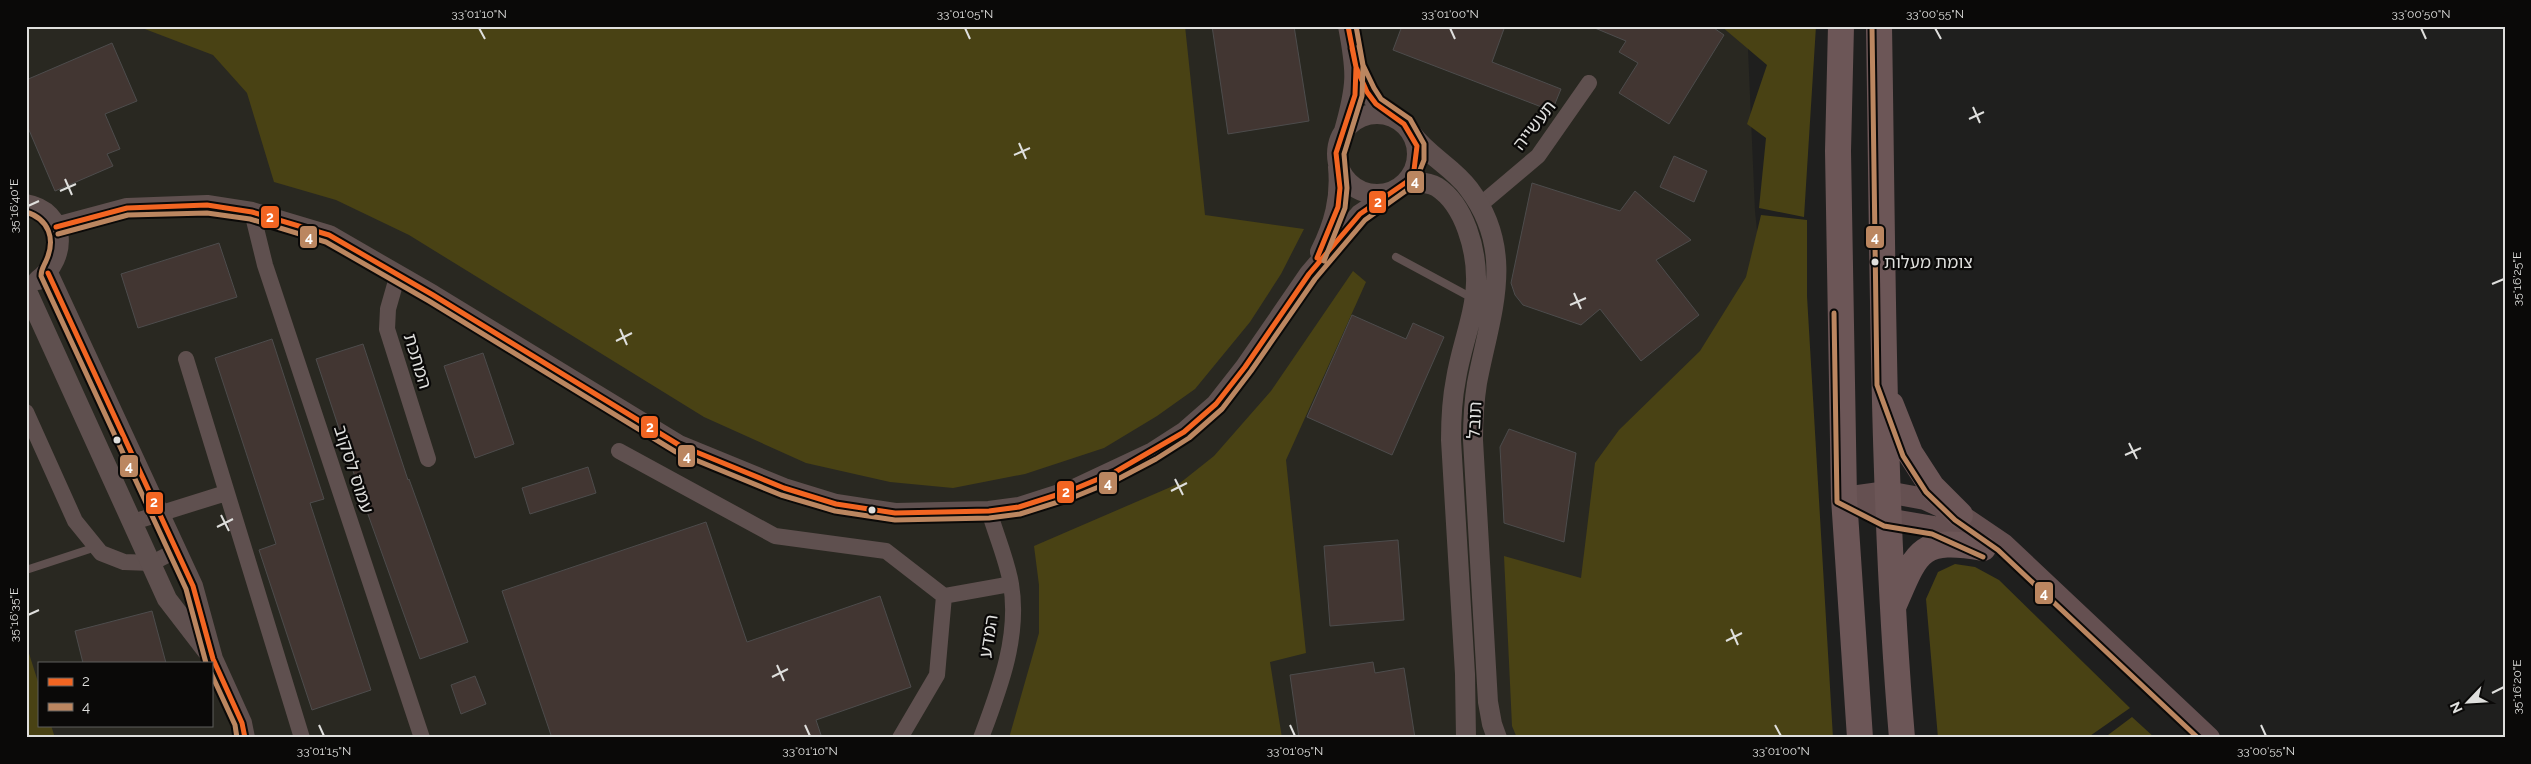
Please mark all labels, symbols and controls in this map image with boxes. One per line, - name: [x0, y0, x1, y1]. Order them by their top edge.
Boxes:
- text: 33°01'10"N: [451, 7, 507, 21]
- text: 33°01'05"N: [937, 7, 993, 21]
- text: 33°01'00"N: [1421, 7, 1479, 21]
- text: 33°00'55"N: [1906, 7, 1964, 21]
- text: 33°00'50"N: [2392, 7, 2450, 21]
- street label: תעשייה: [1508, 96, 1560, 154]
- line badge: 4: [1406, 170, 1425, 194]
- text: 4: [1411, 173, 1419, 189]
- text: 35°16'40"E: [7, 179, 21, 233]
- line badge: 2: [1368, 190, 1387, 214]
- text: 2: [1374, 194, 1382, 210]
- line badge: 2: [260, 205, 280, 229]
- text: 2: [266, 209, 274, 225]
- line badge: 4: [299, 225, 318, 249]
- line badge: 4: [1865, 225, 1885, 249]
- text: 4: [305, 229, 313, 245]
- text: 4: [1871, 229, 1879, 245]
- place label: צומת מעלות: [1884, 252, 1973, 272]
- text: 35°16'25"E: [2510, 252, 2524, 306]
- marker: צומת מעלות: [1870, 257, 1880, 267]
- street label: המתכת: [400, 331, 436, 391]
- street label: תובל: [1463, 401, 1485, 439]
- line badge: 2: [640, 415, 659, 439]
- text: 2: [646, 419, 654, 435]
- street label: עמוס לסקוב: [330, 422, 378, 516]
- unlabelled marker: [112, 435, 122, 445]
- line badge: 4: [677, 444, 696, 468]
- text: 4: [683, 448, 691, 464]
- line badge: 4: [119, 454, 139, 478]
- text: 4: [125, 458, 133, 474]
- line badge: 4: [1098, 471, 1118, 495]
- text: 4: [1104, 475, 1112, 491]
- line badge: 2: [1056, 480, 1075, 504]
- text: 2: [1062, 484, 1070, 500]
- line badge: 2: [145, 491, 164, 515]
- text: 2: [150, 494, 158, 510]
- unlabelled marker: [867, 505, 877, 515]
- line badge: 4: [2034, 581, 2054, 605]
- text: 4: [2040, 585, 2048, 601]
- text: 35°16'35"E: [7, 588, 21, 642]
- street label: המדע: [974, 613, 1002, 659]
- text: 35°16'20"E: [2510, 659, 2524, 715]
- legend: [38, 662, 212, 726]
- text: 2: [82, 672, 90, 690]
- north arrow: [2444, 676, 2494, 726]
- text: 4: [82, 698, 90, 716]
- text: N: [2447, 699, 2466, 716]
- text: 33°01'15"N: [297, 744, 351, 758]
- text: 33°01'10"N: [782, 744, 838, 758]
- text: 33°01'05"N: [1267, 744, 1323, 758]
- text: 33°01'00"N: [1752, 744, 1810, 758]
- text: 33°00'55"N: [2237, 744, 2295, 758]

